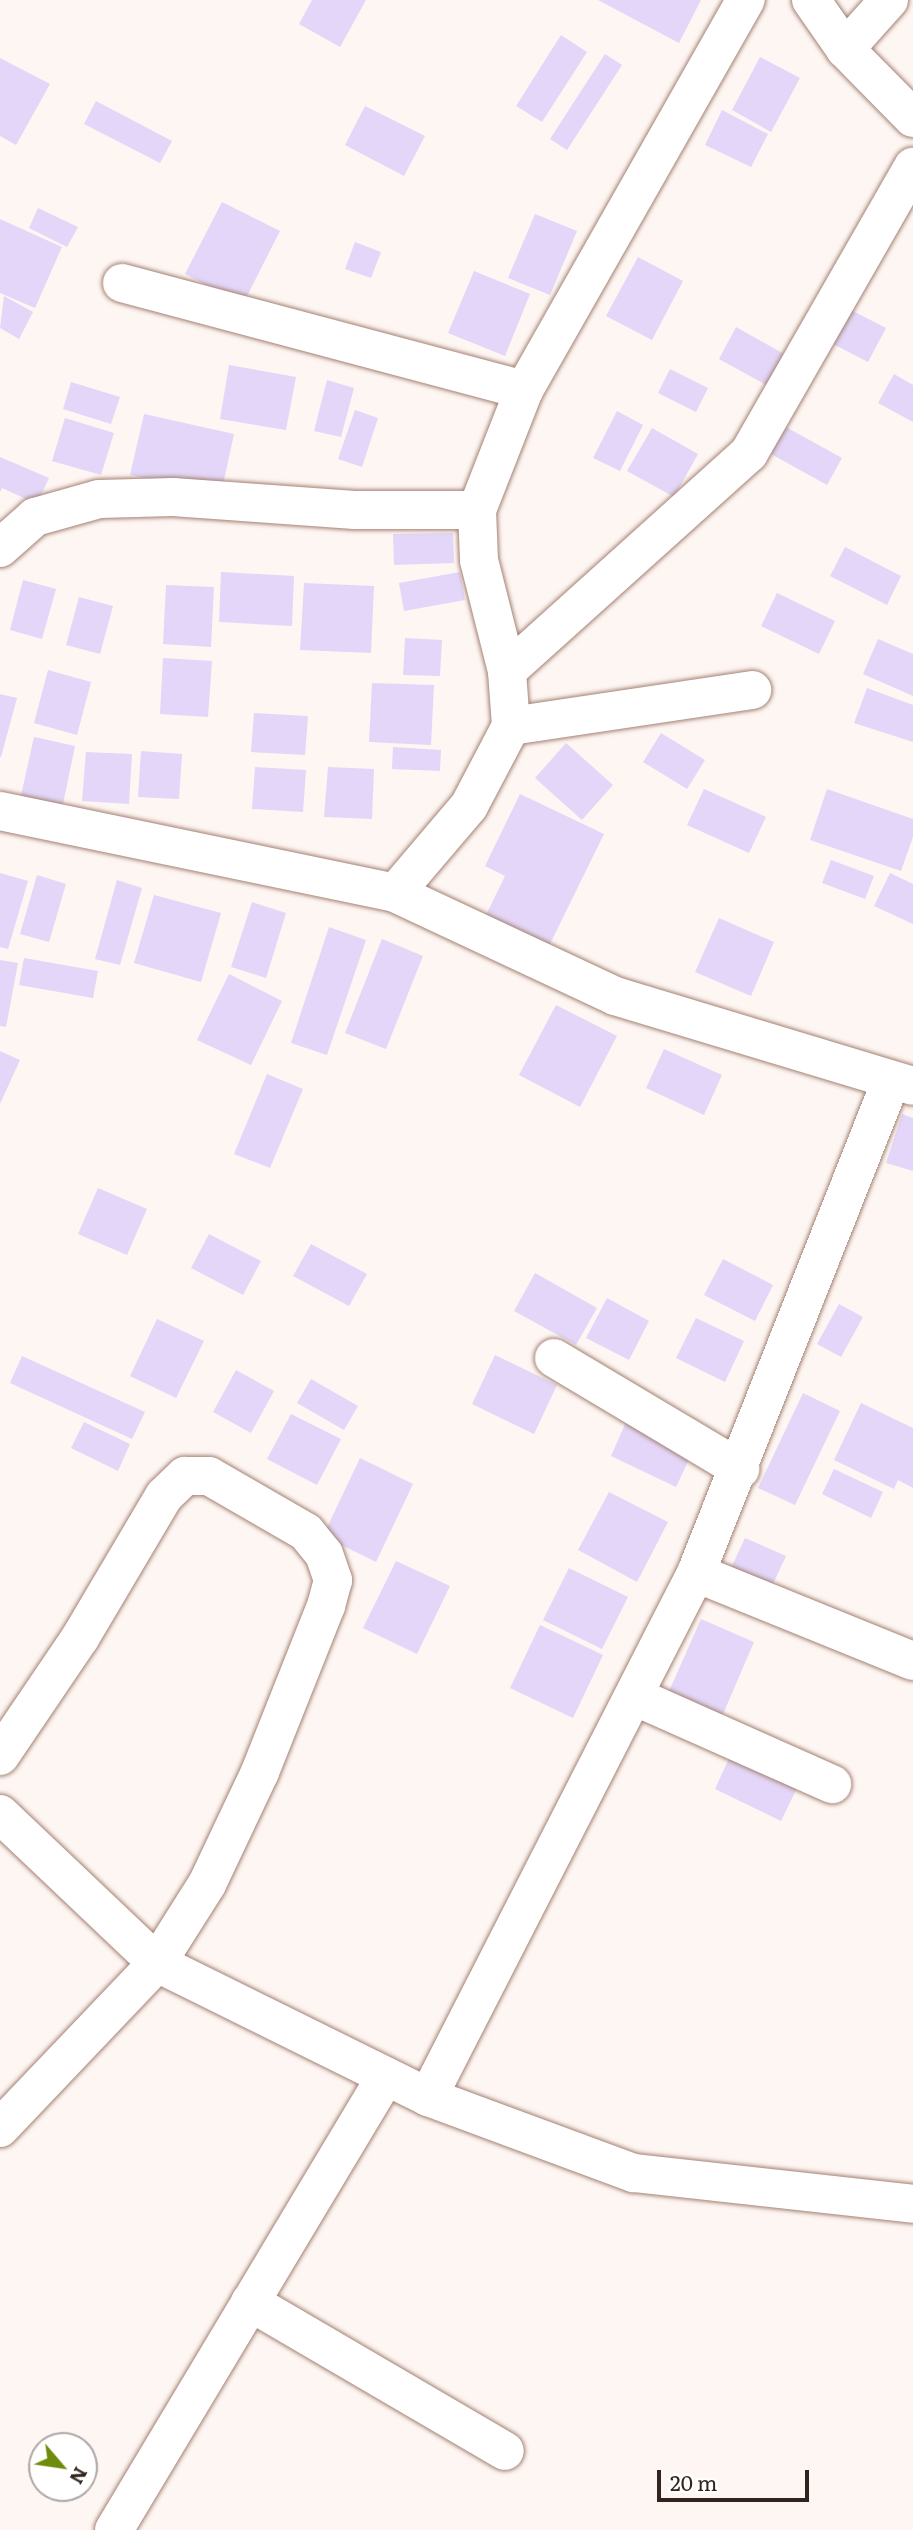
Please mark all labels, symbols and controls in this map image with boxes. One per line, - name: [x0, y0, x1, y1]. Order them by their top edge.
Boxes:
- north arrow: [28, 2432, 98, 2502]
- scale bar: [661, 2456, 813, 2500]
- text: N: [64, 2462, 96, 2490]
- text: 20 m: [670, 2466, 717, 2497]

